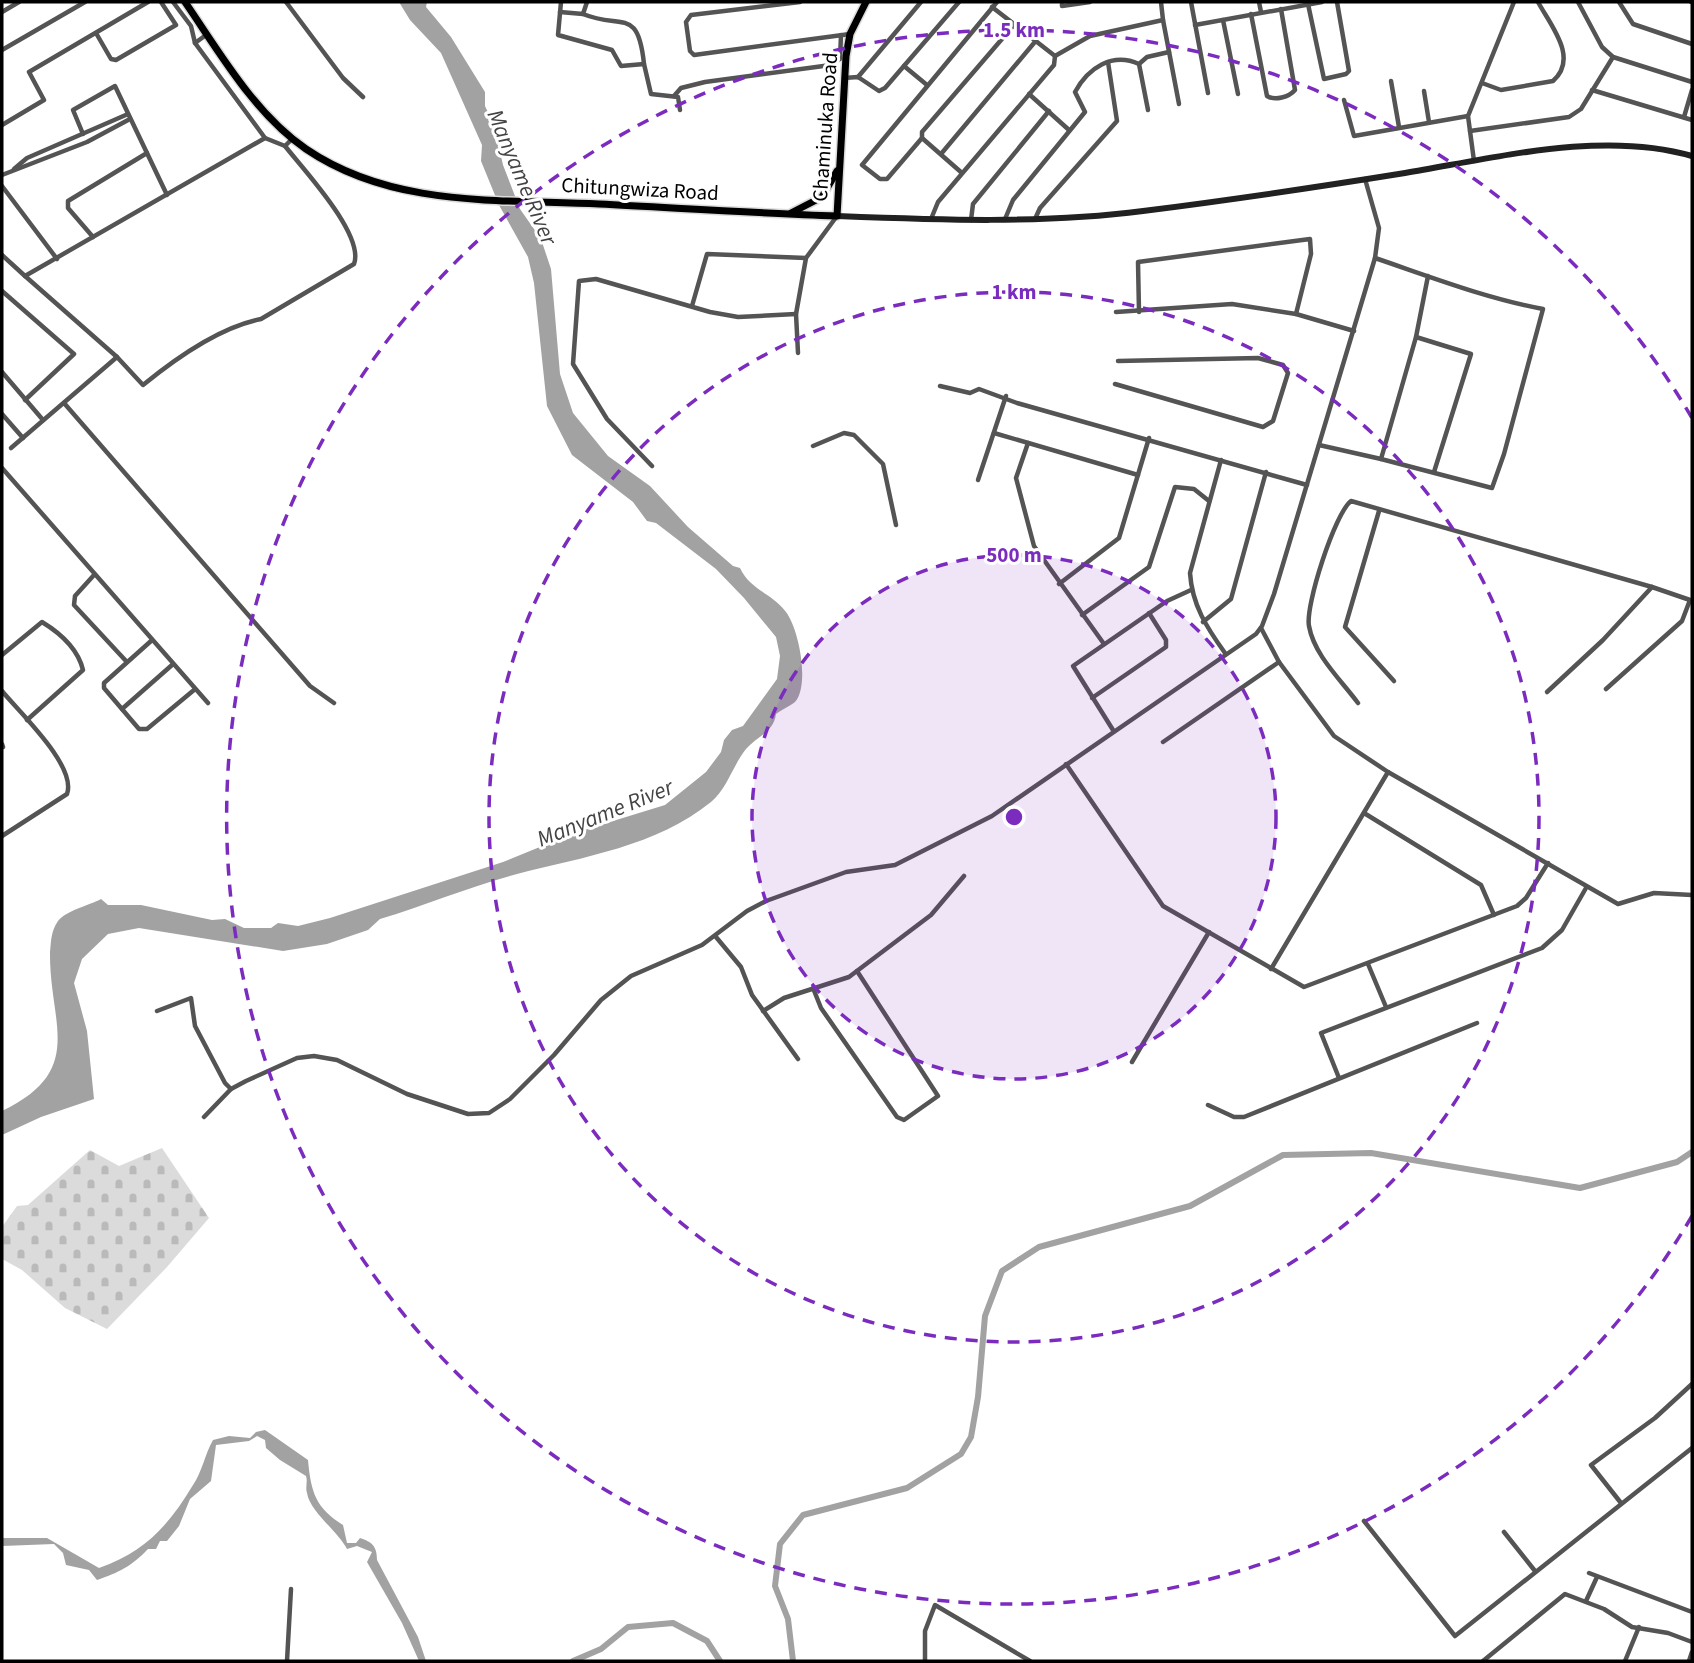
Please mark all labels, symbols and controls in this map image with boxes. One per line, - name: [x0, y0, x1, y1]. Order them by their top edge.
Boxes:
- text: 1.5 km: [983, 15, 1045, 45]
- street label: Chaminuka Road: [805, 51, 845, 203]
- water label: Manyame River: [479, 104, 566, 251]
- street label: Chitungwiza Road: [560, 170, 720, 208]
- text: 1 km: [992, 277, 1036, 307]
- text: 500 m: [986, 540, 1042, 570]
- water label: Manyame River: [532, 770, 679, 855]
- centre of rings: [1002, 805, 1026, 829]

